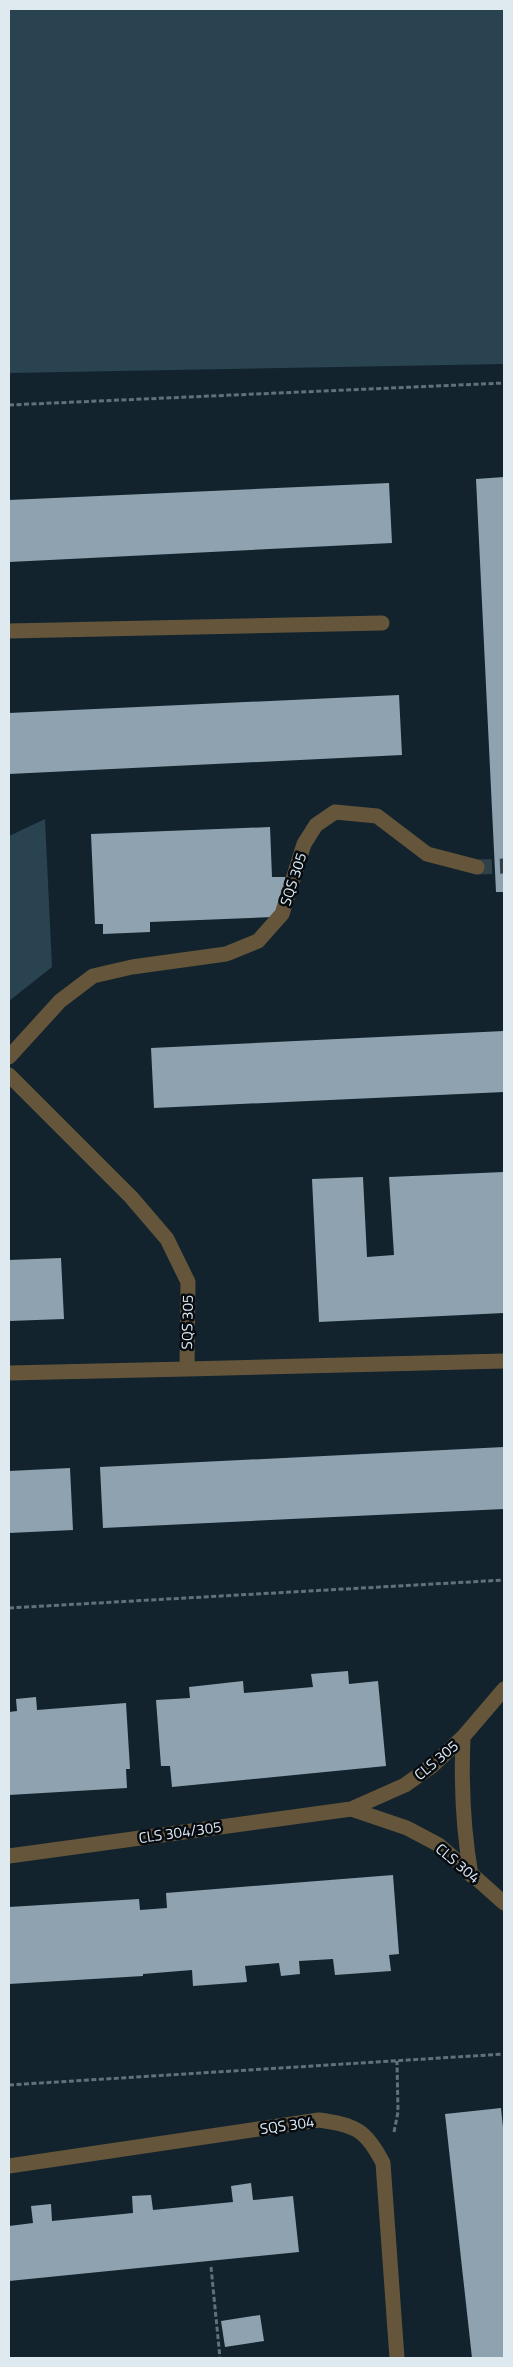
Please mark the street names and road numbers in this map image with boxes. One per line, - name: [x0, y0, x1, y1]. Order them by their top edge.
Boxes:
- street label: SQS 305: [274, 849, 312, 909]
- street label: SQS 305: [175, 1294, 199, 1350]
- street label: CLS 305: [409, 1734, 463, 1786]
- street label: CLS 304/305: [137, 1815, 223, 1849]
- street label: CLS 304: [431, 1837, 485, 1889]
- street label: SQS 304: [258, 2110, 316, 2140]

